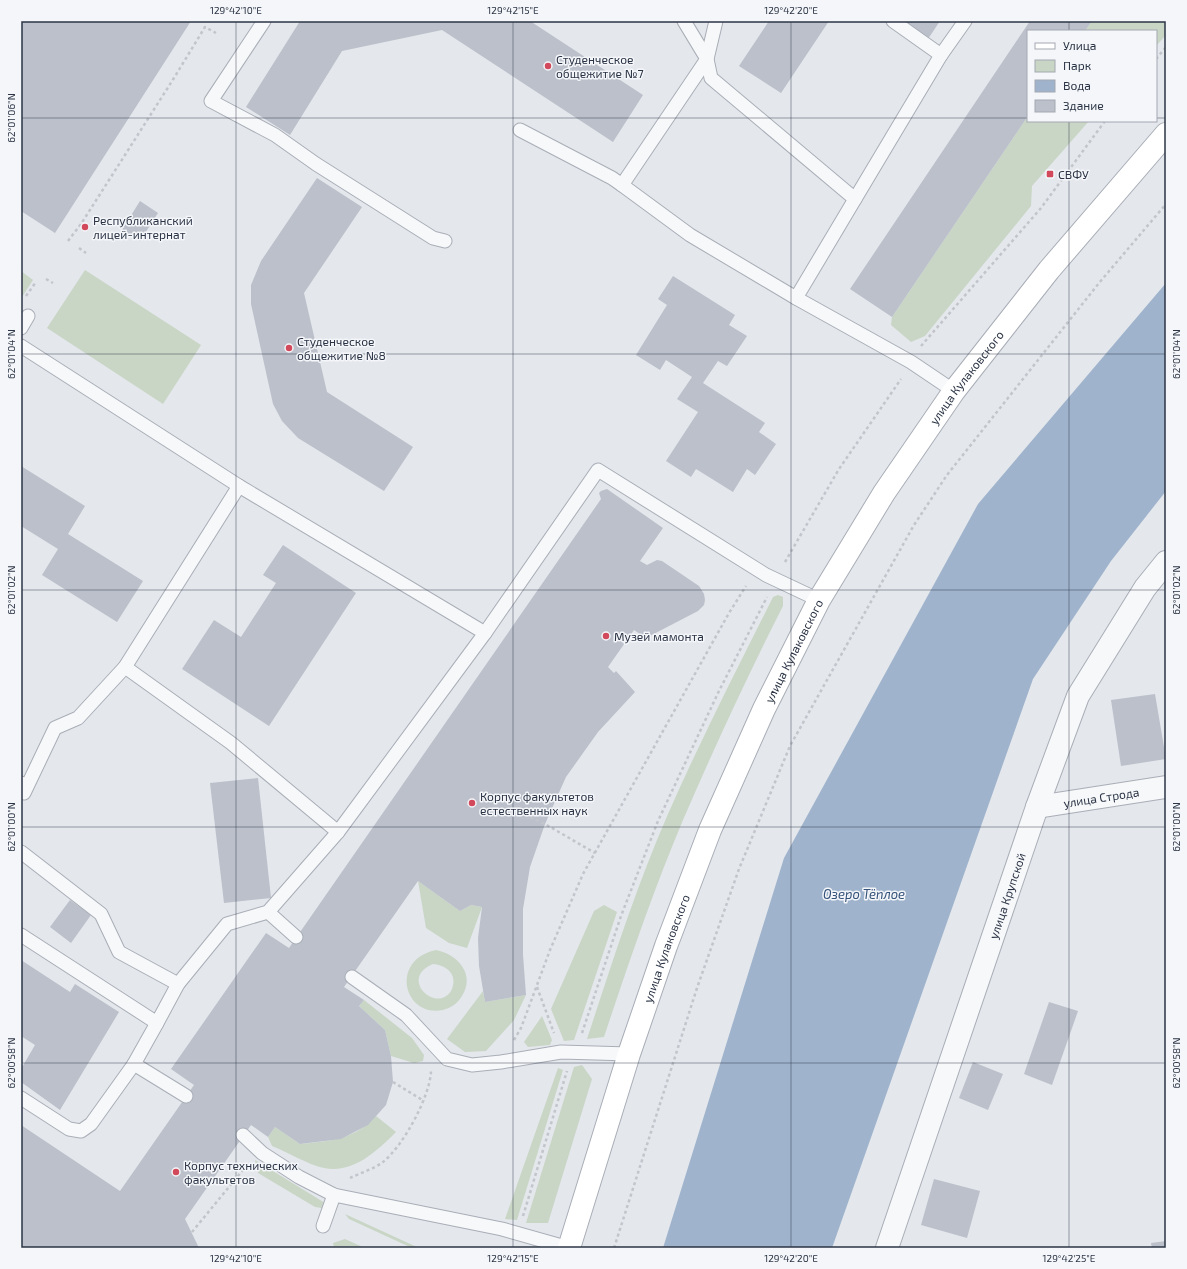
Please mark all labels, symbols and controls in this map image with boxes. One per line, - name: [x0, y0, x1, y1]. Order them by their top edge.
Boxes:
- text: 129°42'10"E: [210, 4, 262, 16]
- text: 129°42'15"E: [487, 4, 539, 16]
- text: 129°42'20"E: [764, 4, 818, 16]
- legend: [1027, 30, 1157, 122]
- text: Улица: [1063, 38, 1096, 52]
- place label: Студенческое общежитие №7: [556, 52, 644, 80]
- text: Парк: [1063, 58, 1092, 72]
- marker: Студенческое общежитие №7: [543, 61, 553, 71]
- text: Вода: [1063, 78, 1091, 92]
- text: 62°01'06"N: [5, 93, 17, 143]
- text: Здание: [1063, 98, 1104, 112]
- place label: СВФУ: [1058, 167, 1089, 181]
- marker: СВФУ: [1045, 169, 1055, 179]
- place label: Республиканский лицей-интернат: [93, 213, 193, 241]
- marker: Республиканский лицей-интернат: [80, 222, 90, 232]
- street label: улица Кулаковского: [926, 327, 1006, 428]
- text: 62°01'04"N: [5, 329, 17, 379]
- text: 62°01'04"N: [1170, 329, 1182, 379]
- place label: Студенческое общежитие №8: [297, 334, 386, 362]
- marker: Студенческое общежитие №8: [284, 343, 294, 353]
- text: 62°01'02"N: [5, 565, 17, 615]
- text: 62°01'02"N: [1170, 565, 1182, 615]
- street label: улица Кулаковского: [761, 597, 825, 705]
- place label: Музей мамонта: [614, 629, 704, 644]
- marker: Музей мамонта: [601, 631, 611, 641]
- street label: улица Строда: [1062, 784, 1140, 811]
- place label: Корпус факультетов естественных наук: [480, 789, 594, 818]
- marker: Корпус факультетов естественных наук: [467, 798, 477, 808]
- text: 62°01'00"N: [5, 802, 17, 852]
- text: 62°01'00"N: [1170, 802, 1182, 852]
- street label: улица Крупской: [986, 851, 1028, 941]
- water label: Озеро Тёплое: [823, 886, 905, 902]
- street label: улица Кулаковского: [640, 892, 692, 1005]
- text: 62°00'58"N: [5, 1037, 17, 1089]
- text: 62°00'58"N: [1170, 1037, 1182, 1089]
- place label: Корпус технических факультетов: [184, 1158, 298, 1187]
- marker: Корпус технических факультетов: [171, 1167, 181, 1177]
- text: 129°42'10"E: [210, 1252, 262, 1264]
- text: 129°42'15"E: [487, 1252, 539, 1264]
- text: 129°42'20"E: [764, 1252, 818, 1264]
- text: 129°42'25"E: [1043, 1252, 1096, 1264]

